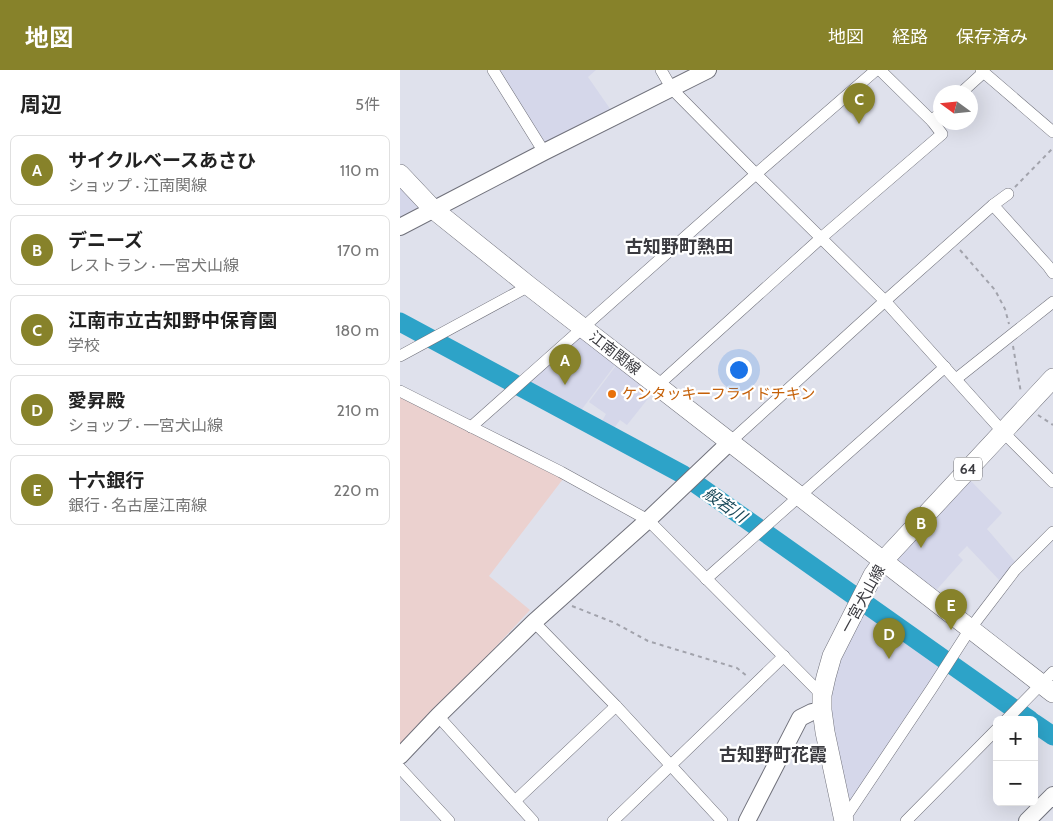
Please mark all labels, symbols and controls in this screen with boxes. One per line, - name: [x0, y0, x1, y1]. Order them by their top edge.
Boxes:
- text: 地図: [25, 23, 73, 52]
- text: 地図: [828, 26, 864, 48]
- text: 経路: [892, 26, 928, 48]
- text: 保存済み: [956, 26, 1028, 48]
- pin: C: [843, 83, 875, 124]
- north arrow: [933, 85, 978, 130]
- text: 周辺: [20, 92, 62, 117]
- text: 5件: [355, 95, 380, 114]
- text: サイクルベースあさひ: [68, 149, 256, 172]
- text: A: [32, 161, 42, 180]
- text: 110 m: [340, 161, 379, 180]
- text: ショップ · 江南関線: [68, 176, 207, 195]
- text: デニーズ: [68, 229, 143, 252]
- district label: 古知野町熱田: [625, 236, 733, 258]
- text: B: [32, 241, 42, 260]
- text: 170 m: [337, 241, 379, 260]
- text: レストラン · 一宮犬山線: [68, 256, 239, 275]
- text: 江南市立古知野中保育園: [68, 309, 277, 332]
- text: C: [32, 321, 42, 340]
- text: 180 m: [335, 321, 379, 340]
- street label: 江南関線: [586, 327, 644, 379]
- text: 学校: [68, 336, 100, 355]
- pin: A: [549, 344, 581, 385]
- your location: [726, 357, 752, 383]
- place label: ケンタッキーフライドチキン: [622, 385, 815, 403]
- marker: ケンタッキーフライドチキン: [606, 388, 618, 400]
- text: 愛昇殿: [68, 389, 125, 412]
- text: D: [31, 401, 43, 420]
- text: 210 m: [337, 401, 379, 420]
- text: ショップ · 一宮犬山線: [68, 416, 223, 435]
- road number: 64: [954, 458, 982, 480]
- text: 十六銀行: [68, 469, 144, 492]
- text: E: [32, 481, 42, 500]
- text: 220 m: [333, 481, 379, 500]
- water label: 般若川: [700, 483, 752, 528]
- text: 銀行 · 名古屋江南線: [68, 496, 207, 515]
- pin: B: [905, 507, 937, 548]
- street label: 一宮犬山線: [837, 562, 889, 636]
- pin: E: [935, 589, 967, 630]
- pin: D: [873, 618, 905, 659]
- map controls: [993, 716, 1038, 806]
- button: +: [993, 716, 1038, 761]
- district label: 古知野町花霞: [719, 744, 827, 766]
- button: −: [993, 761, 1038, 806]

